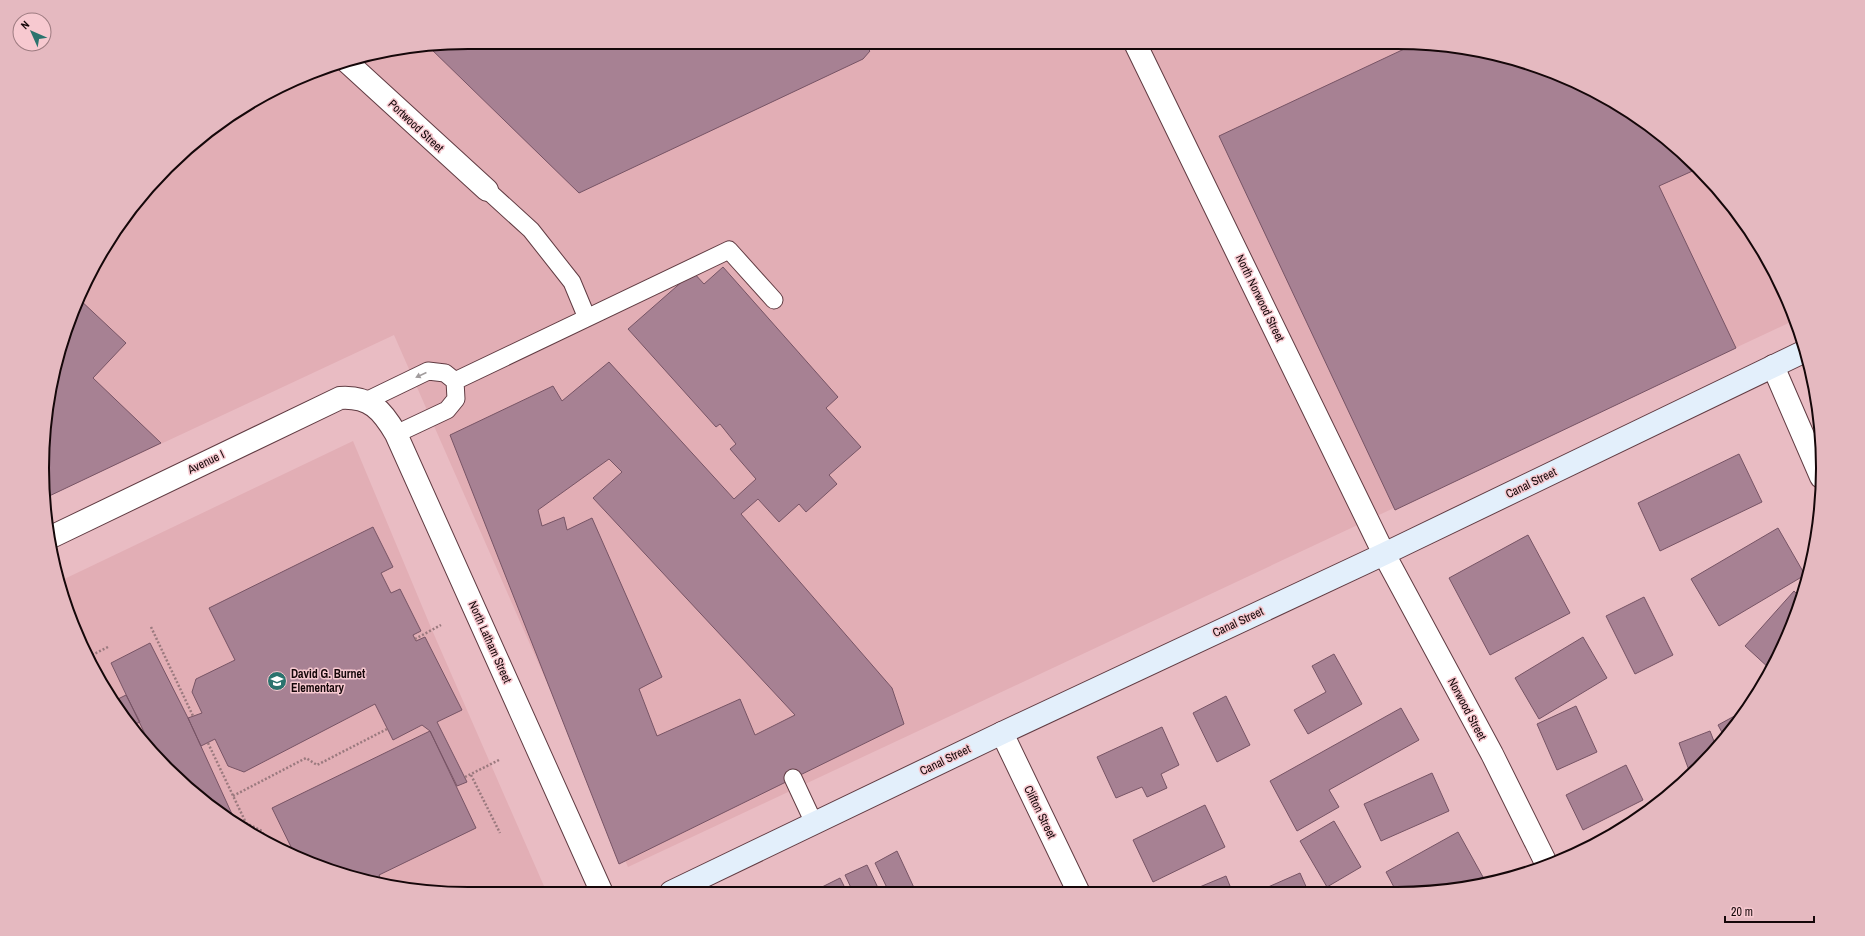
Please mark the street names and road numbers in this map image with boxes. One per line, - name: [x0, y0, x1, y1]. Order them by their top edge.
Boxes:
- street label: Portwood Street: [385, 96, 447, 156]
- street label: North Norwood Street: [1232, 252, 1288, 345]
- street label: Avenue I: [184, 446, 227, 478]
- street label: Canal Street: [1503, 464, 1559, 502]
- street label: North Latham Street: [465, 598, 515, 686]
- street label: Canal Street: [1210, 603, 1266, 641]
- street label: Norwood Street: [1444, 675, 1490, 743]
- street label: Canal Street: [917, 741, 973, 779]
- street label: Clifton Street: [1020, 783, 1060, 842]

